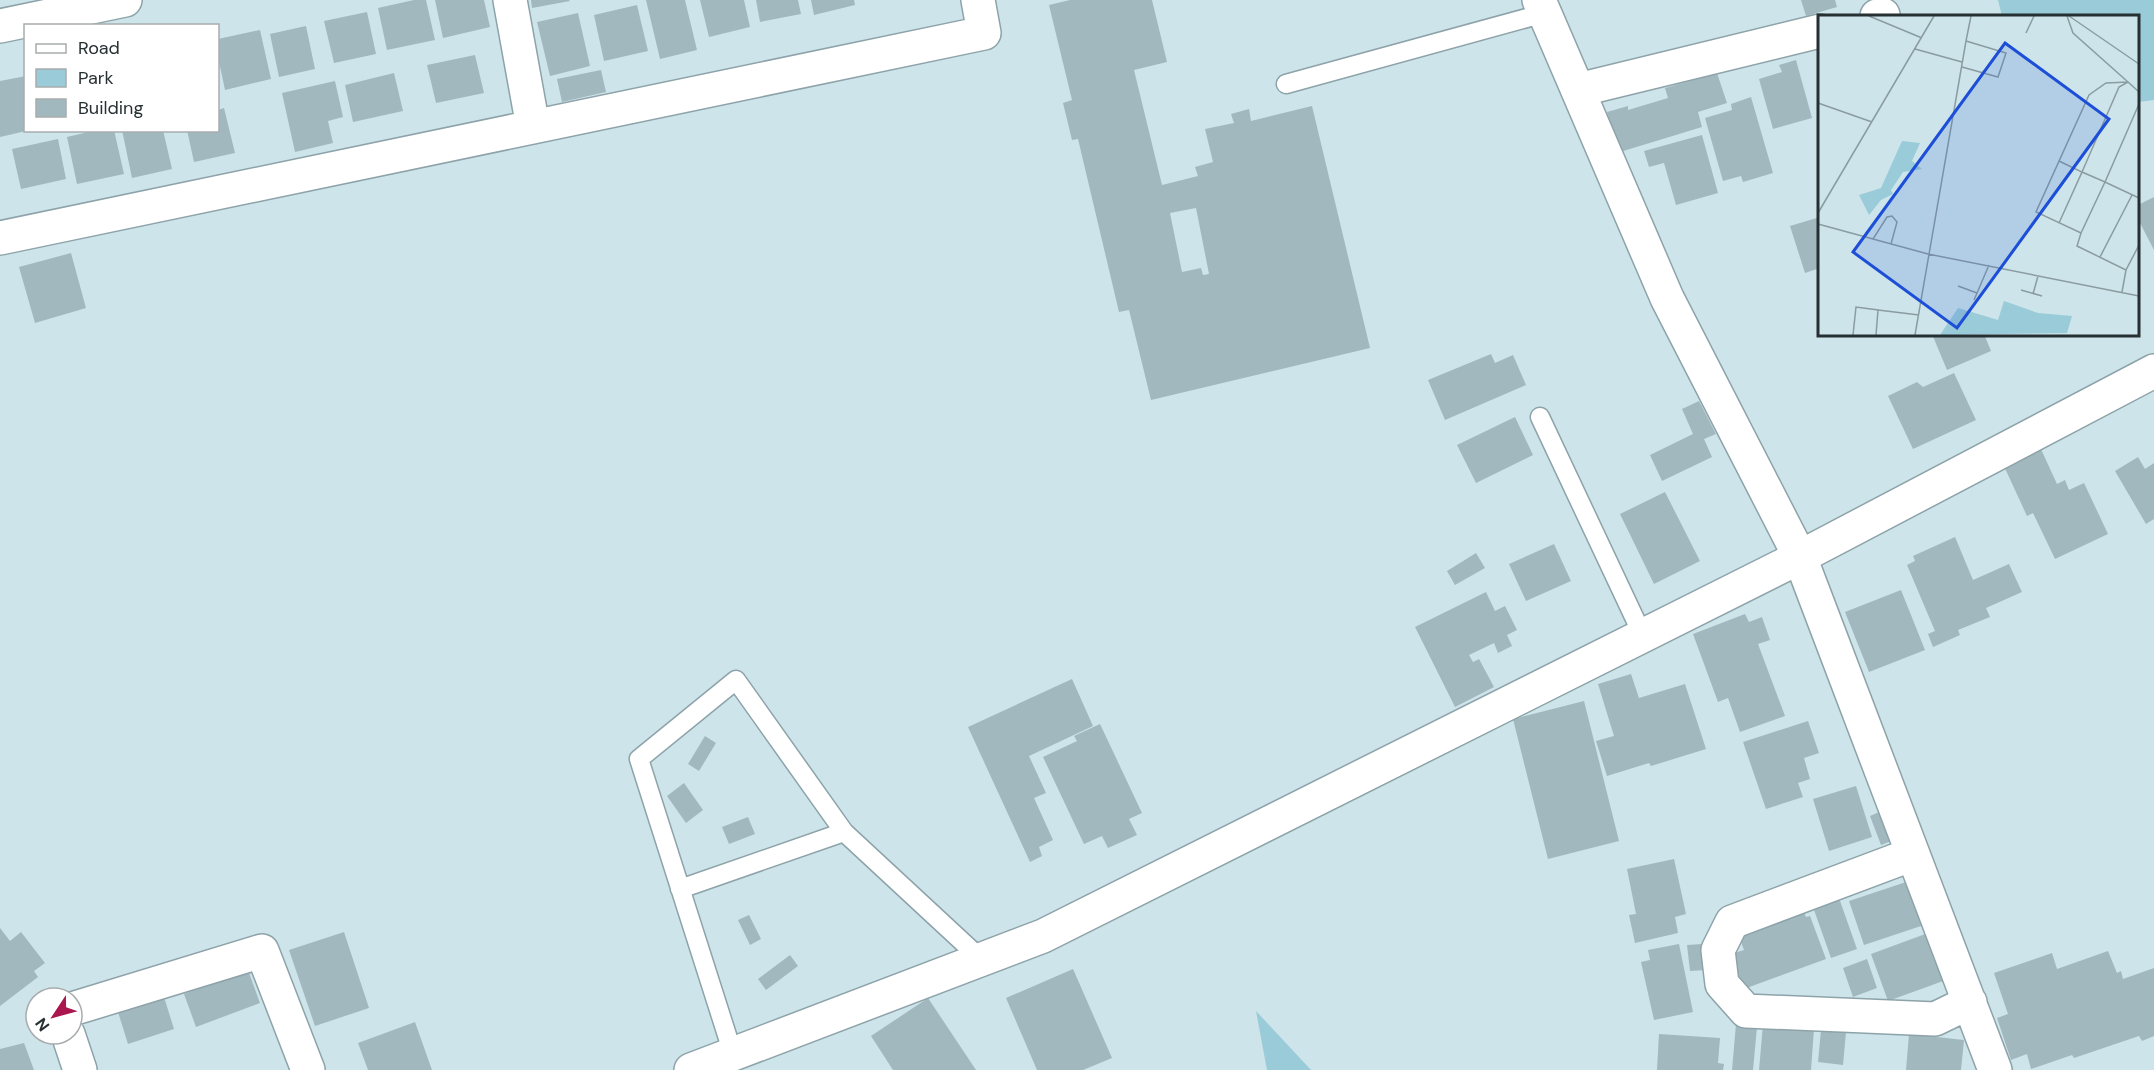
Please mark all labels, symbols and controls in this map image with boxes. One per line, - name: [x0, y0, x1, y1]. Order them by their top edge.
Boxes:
- inset map: [1818, 15, 2139, 336]
- legend: [24, 24, 219, 132]
- text: Road: [78, 36, 120, 60]
- text: Park: [78, 66, 114, 90]
- text: Building: [78, 96, 143, 120]
- north arrow: [24, 986, 84, 1046]
- text: N: [30, 1014, 54, 1035]

